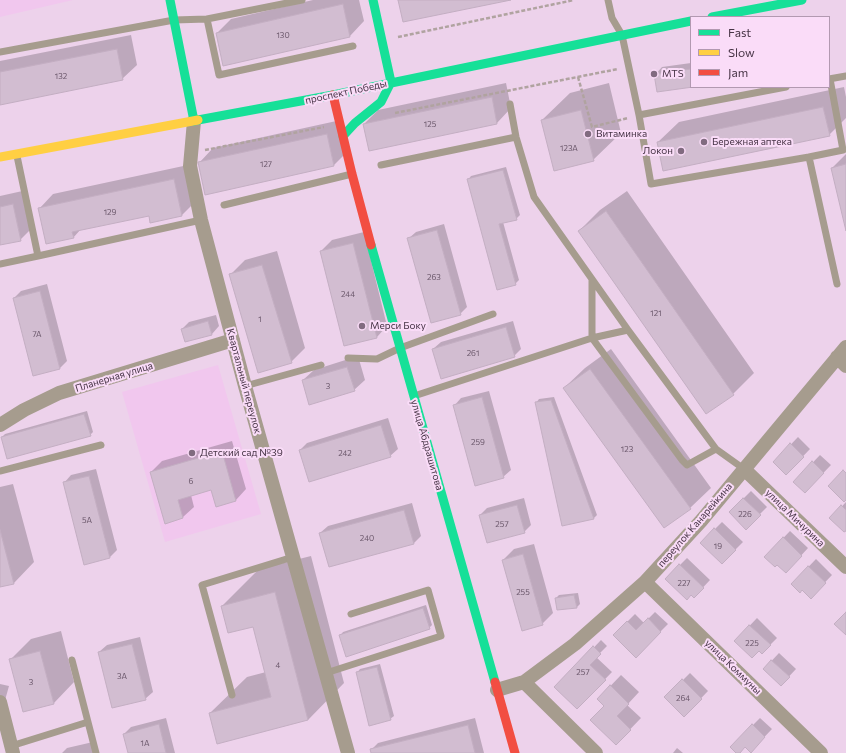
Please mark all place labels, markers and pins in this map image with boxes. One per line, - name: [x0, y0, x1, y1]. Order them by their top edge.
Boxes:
- place label: MTS: [662, 68, 683, 80]
- marker: MTS: [649, 69, 659, 79]
- place label: Витаминка: [596, 128, 647, 140]
- marker: Витаминка: [583, 129, 593, 139]
- place label: Бережная аптека: [712, 136, 792, 148]
- marker: Бережная аптека: [699, 137, 709, 147]
- place label: Локон: [643, 145, 673, 157]
- marker: Локон: [676, 146, 686, 156]
- place label: Мерси Боку: [370, 320, 426, 332]
- marker: Мерси Боку: [357, 321, 367, 331]
- place label: Детский сад №39: [200, 447, 283, 459]
- marker: Детский сад №39: [187, 448, 197, 458]

